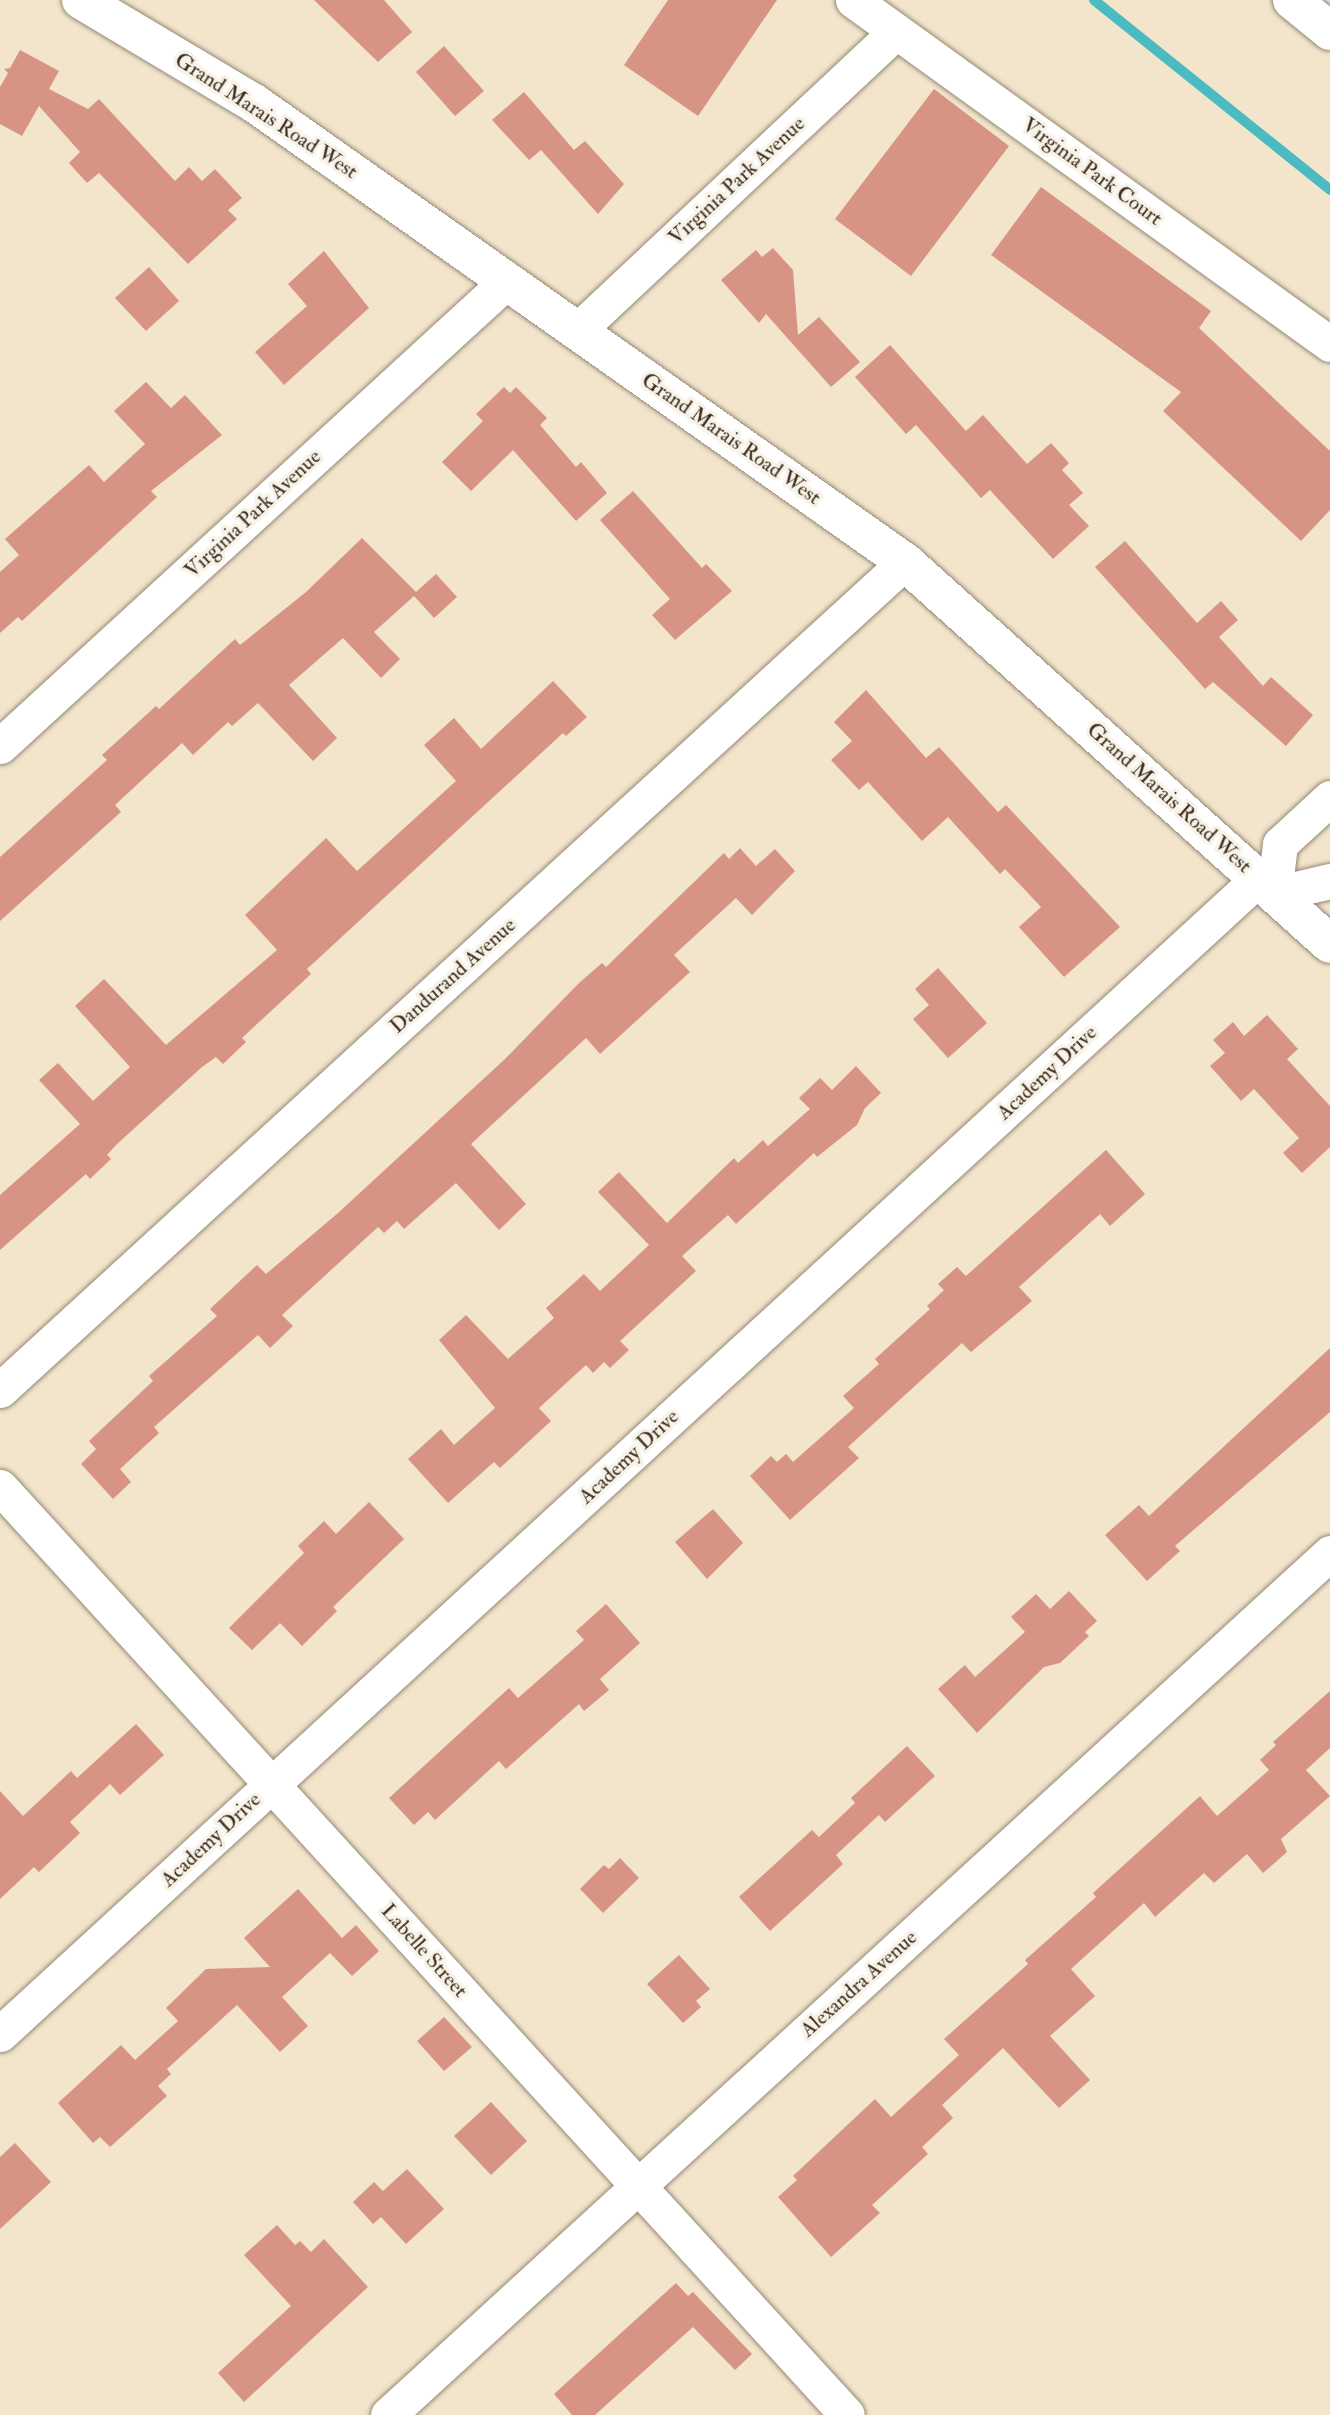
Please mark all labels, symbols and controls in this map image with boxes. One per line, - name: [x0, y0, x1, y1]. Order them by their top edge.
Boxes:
- street label: Grand Marais Road West: [170, 48, 362, 184]
- street label: Virginia Park Avenue: [664, 111, 810, 251]
- street label: Virginia Park Court: [1017, 113, 1167, 231]
- street label: Grand Marais Road West: [637, 368, 825, 510]
- street label: Virginia Park Avenue: [180, 444, 326, 584]
- street label: Grand Marais Road West: [1082, 717, 1256, 879]
- street label: Dandurand Avenue: [385, 913, 521, 1039]
- street label: Academy Drive: [992, 1020, 1102, 1126]
- street label: Academy Drive: [574, 1404, 684, 1510]
- street label: Academy Drive: [156, 1787, 266, 1893]
- street label: Labelle Street: [375, 1899, 473, 2003]
- street label: Alexandra Avenue: [796, 1925, 922, 2043]

